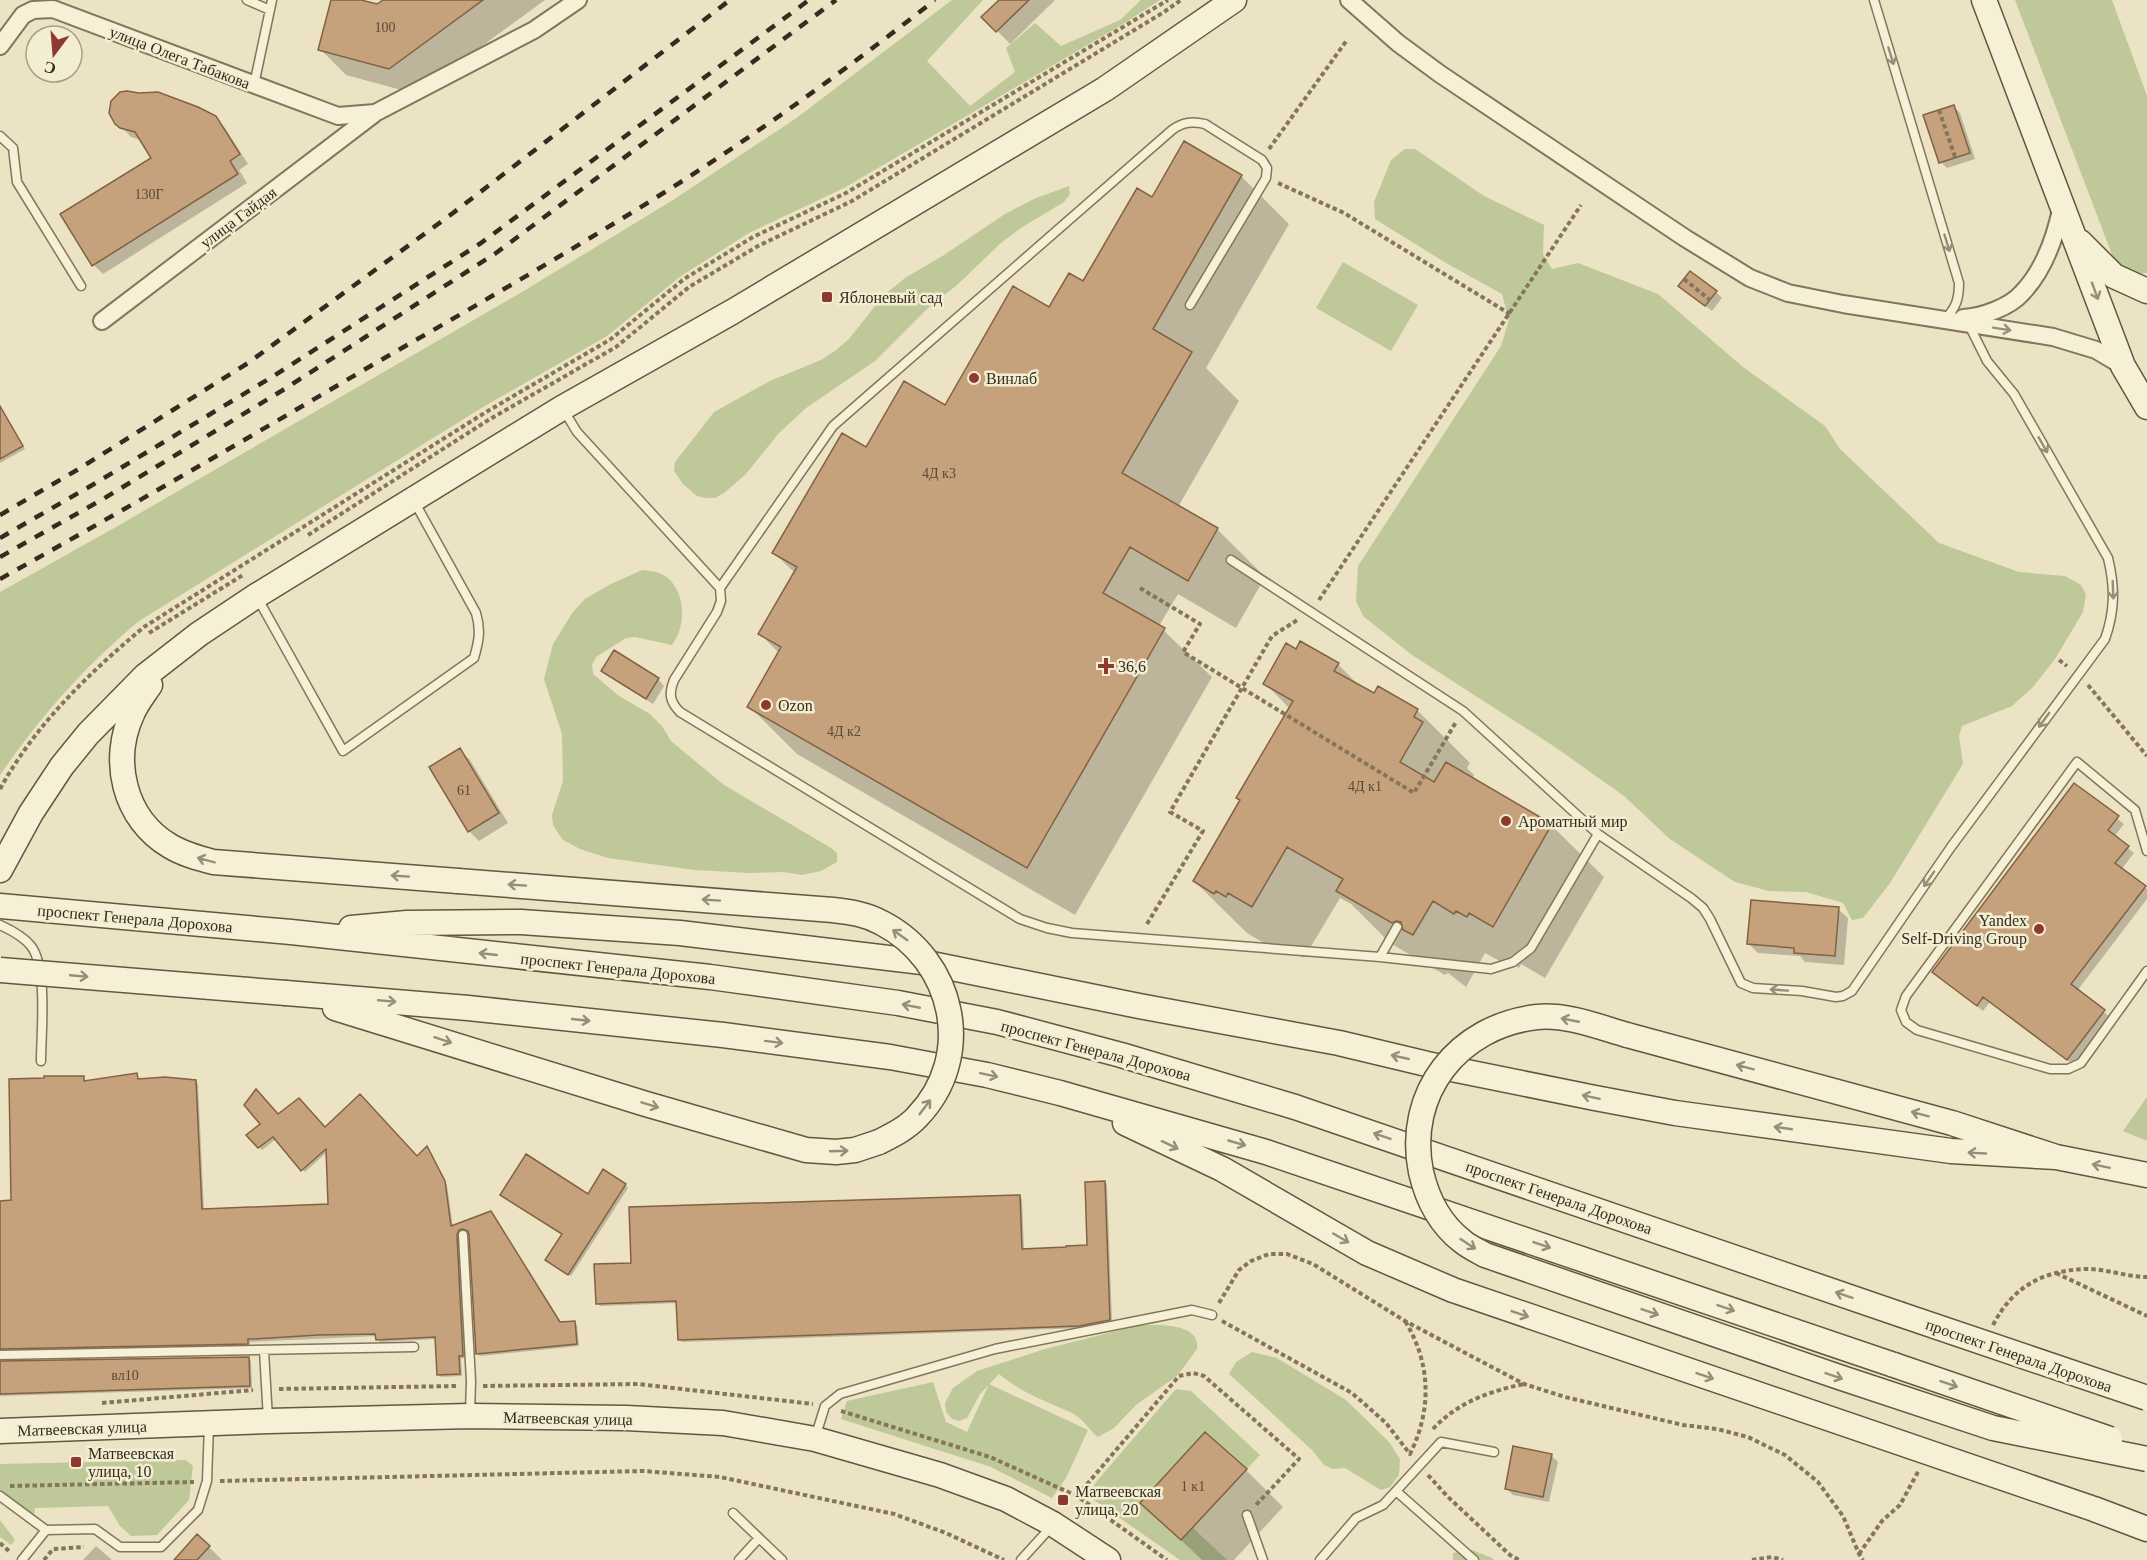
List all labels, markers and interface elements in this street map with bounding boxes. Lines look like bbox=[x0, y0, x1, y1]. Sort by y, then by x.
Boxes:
house number: 100 bbox=[375, 20, 396, 35]
street label: улица Олега Табакова bbox=[107, 23, 252, 93]
north arrow bbox=[24, 24, 84, 84]
one-way arrow bbox=[1886, 46, 1897, 65]
text: С bbox=[42, 58, 58, 78]
street label: улица Гайдая bbox=[197, 183, 281, 252]
house number: 130Г bbox=[134, 187, 164, 202]
one-way arrow bbox=[1942, 233, 1953, 252]
one-way arrow bbox=[2091, 281, 2102, 300]
place label: Яблоневый сад bbox=[839, 289, 942, 307]
marker: Яблоневый сад bbox=[820, 290, 834, 304]
one-way arrow bbox=[1992, 324, 2012, 335]
place label: Винлаб bbox=[986, 370, 1037, 387]
marker: Винлаб bbox=[967, 371, 981, 385]
one-way arrow bbox=[2037, 436, 2049, 453]
house number: 4Д к3 bbox=[922, 466, 956, 481]
one-way arrow bbox=[2108, 579, 2119, 599]
place label: 36,6 bbox=[1118, 658, 1146, 675]
marker: 36,6 bbox=[1099, 659, 1113, 673]
place label: Ozon bbox=[778, 697, 813, 714]
marker: Ozon bbox=[759, 698, 773, 712]
one-way arrow bbox=[2037, 712, 2050, 728]
house number: 4Д к2 bbox=[827, 724, 861, 739]
house number: 4Д к1 bbox=[1348, 779, 1382, 794]
house number: 61 bbox=[457, 783, 471, 798]
place label: Ароматный мир bbox=[1518, 813, 1628, 831]
marker: Ароматный мир bbox=[1499, 814, 1513, 828]
one-way arrow bbox=[197, 854, 216, 865]
one-way arrow bbox=[390, 870, 410, 881]
one-way arrow bbox=[1923, 870, 1935, 886]
one-way arrow bbox=[508, 879, 528, 890]
one-way arrow bbox=[702, 894, 722, 905]
street label: проспект Генерала Дорохова bbox=[37, 901, 233, 936]
place label: Yandex Self-Driving Group bbox=[1901, 912, 2027, 948]
marker: Yandex Self-Driving Group bbox=[2032, 922, 2046, 936]
one-way arrow bbox=[893, 929, 909, 941]
one-way arrow bbox=[479, 948, 499, 959]
street label: проспект Генерала Дорохова bbox=[520, 950, 716, 988]
one-way arrow bbox=[69, 971, 89, 982]
one-way arrow bbox=[1770, 984, 1790, 995]
one-way arrow bbox=[376, 996, 396, 1007]
one-way arrow bbox=[902, 1000, 921, 1011]
one-way arrow bbox=[1561, 1014, 1580, 1025]
one-way arrow bbox=[570, 1015, 590, 1026]
street label: проспект Генерала Дорохова bbox=[999, 1017, 1193, 1085]
one-way arrow bbox=[433, 1035, 452, 1046]
one-way arrow bbox=[764, 1037, 784, 1048]
one-way arrow bbox=[1391, 1051, 1410, 1063]
one-way arrow bbox=[1736, 1061, 1755, 1072]
one-way arrow bbox=[979, 1070, 998, 1081]
one-way arrow bbox=[1581, 1091, 1601, 1102]
one-way arrow bbox=[918, 1099, 931, 1115]
one-way arrow bbox=[640, 1100, 659, 1111]
one-way arrow bbox=[1911, 1108, 1930, 1119]
one-way arrow bbox=[1774, 1122, 1794, 1133]
one-way arrow bbox=[1373, 1130, 1392, 1141]
one-way arrow bbox=[1228, 1138, 1247, 1150]
one-way arrow bbox=[1161, 1139, 1179, 1151]
one-way arrow bbox=[828, 1146, 848, 1157]
one-way arrow bbox=[1967, 1147, 1987, 1158]
street label: проспект Генерала Дорохова bbox=[1463, 1158, 1654, 1238]
one-way arrow bbox=[2092, 1160, 2112, 1171]
one-way arrow bbox=[1332, 1232, 1349, 1244]
one-way arrow bbox=[1459, 1239, 1476, 1251]
one-way arrow bbox=[1532, 1241, 1551, 1252]
one-way arrow bbox=[1835, 1289, 1854, 1300]
one-way arrow bbox=[1717, 1303, 1736, 1314]
one-way arrow bbox=[1640, 1308, 1659, 1319]
one-way arrow bbox=[1510, 1309, 1529, 1320]
street label: проспект Генерала Дорохова bbox=[1923, 1316, 2114, 1396]
house number: вл10 bbox=[111, 1368, 139, 1383]
one-way arrow bbox=[1824, 1371, 1843, 1382]
one-way arrow bbox=[1695, 1372, 1714, 1383]
one-way arrow bbox=[1939, 1379, 1958, 1390]
street label: Матвеевская улица bbox=[503, 1409, 633, 1429]
street label: Матвеевская улица bbox=[17, 1418, 147, 1440]
place label: Матвеевская улица, 10 bbox=[88, 1445, 175, 1481]
marker: Матвеевская улица, 10 bbox=[69, 1455, 83, 1469]
house number: 1 к1 bbox=[1181, 1479, 1205, 1494]
place label: Матвеевская улица, 20 bbox=[1075, 1483, 1162, 1519]
marker: Матвеевская улица, 20 bbox=[1056, 1493, 1070, 1507]

